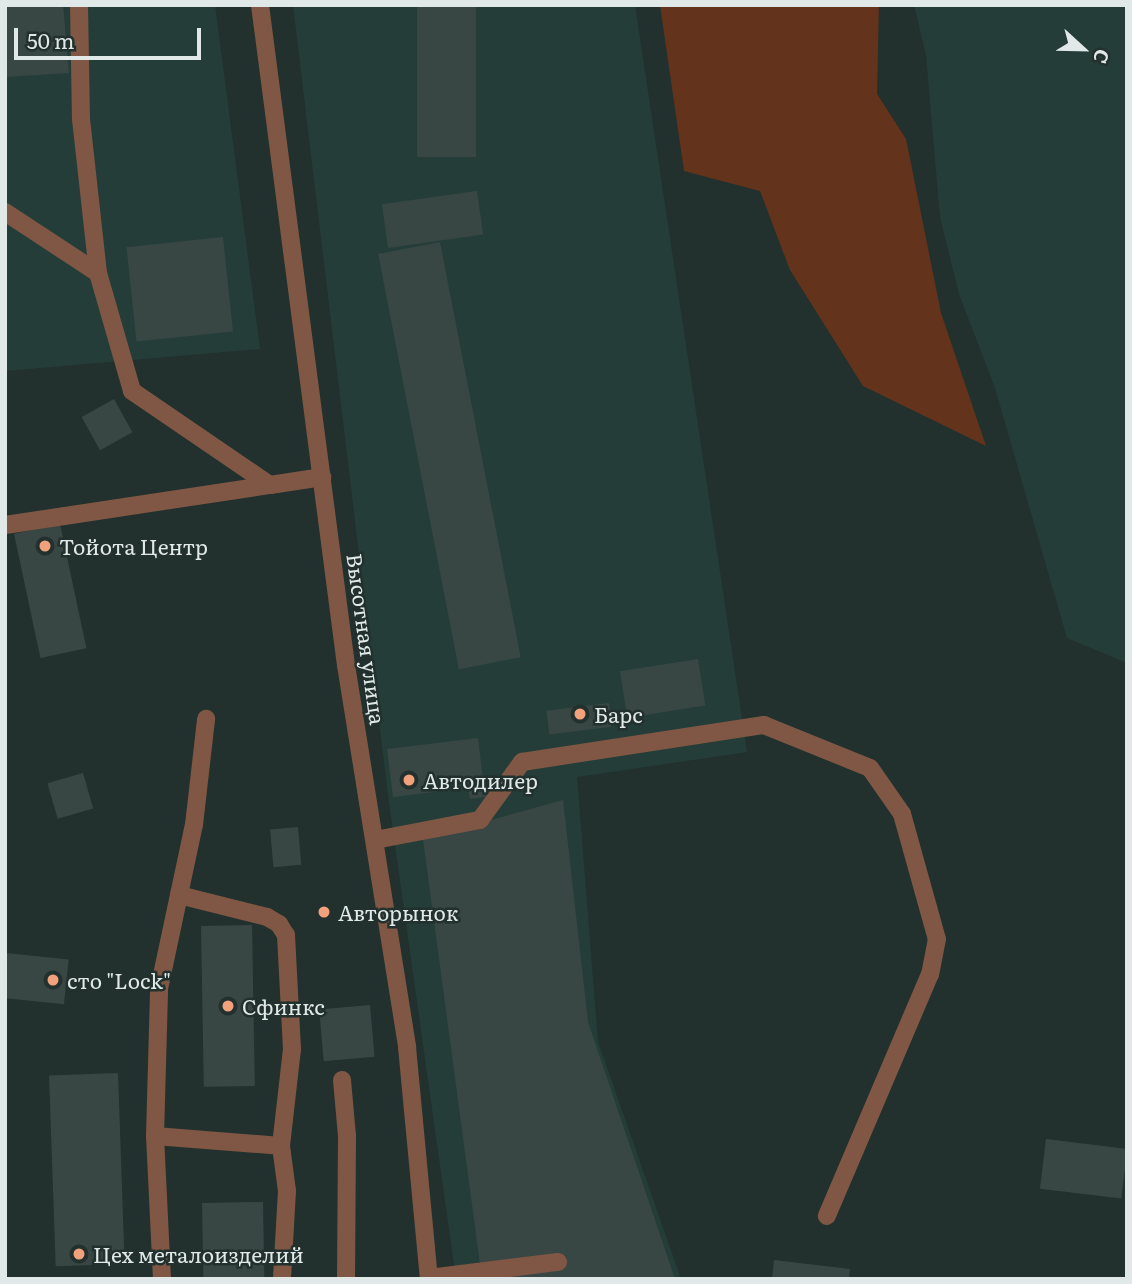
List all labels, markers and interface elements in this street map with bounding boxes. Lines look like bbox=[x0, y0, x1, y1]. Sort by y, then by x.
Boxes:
scale bar bbox=[18, 14, 205, 58]
north arrow bbox=[1048, 14, 1118, 84]
text: 50 m bbox=[27, 24, 74, 55]
text: С bbox=[1087, 45, 1118, 68]
place label: Тойота Центр bbox=[59, 533, 208, 559]
marker: Тойота Центр bbox=[37, 538, 53, 554]
street label: Высотная улица bbox=[343, 552, 391, 726]
place label: Барс bbox=[594, 701, 643, 727]
marker: Барс bbox=[572, 706, 588, 722]
place label: Автодилер bbox=[423, 767, 538, 793]
marker: Автодилер bbox=[401, 772, 417, 788]
place label: Авторынок bbox=[338, 899, 458, 925]
marker: Авторынок bbox=[316, 904, 332, 920]
place label: сто "Lock" bbox=[67, 967, 171, 993]
marker: сто "Lock" bbox=[45, 972, 61, 988]
place label: Сфинкс bbox=[242, 993, 325, 1019]
marker: Сфинкс bbox=[220, 998, 236, 1014]
place label: Цех металоизделий bbox=[93, 1241, 304, 1267]
marker: Цех металоизделий bbox=[71, 1246, 87, 1262]

